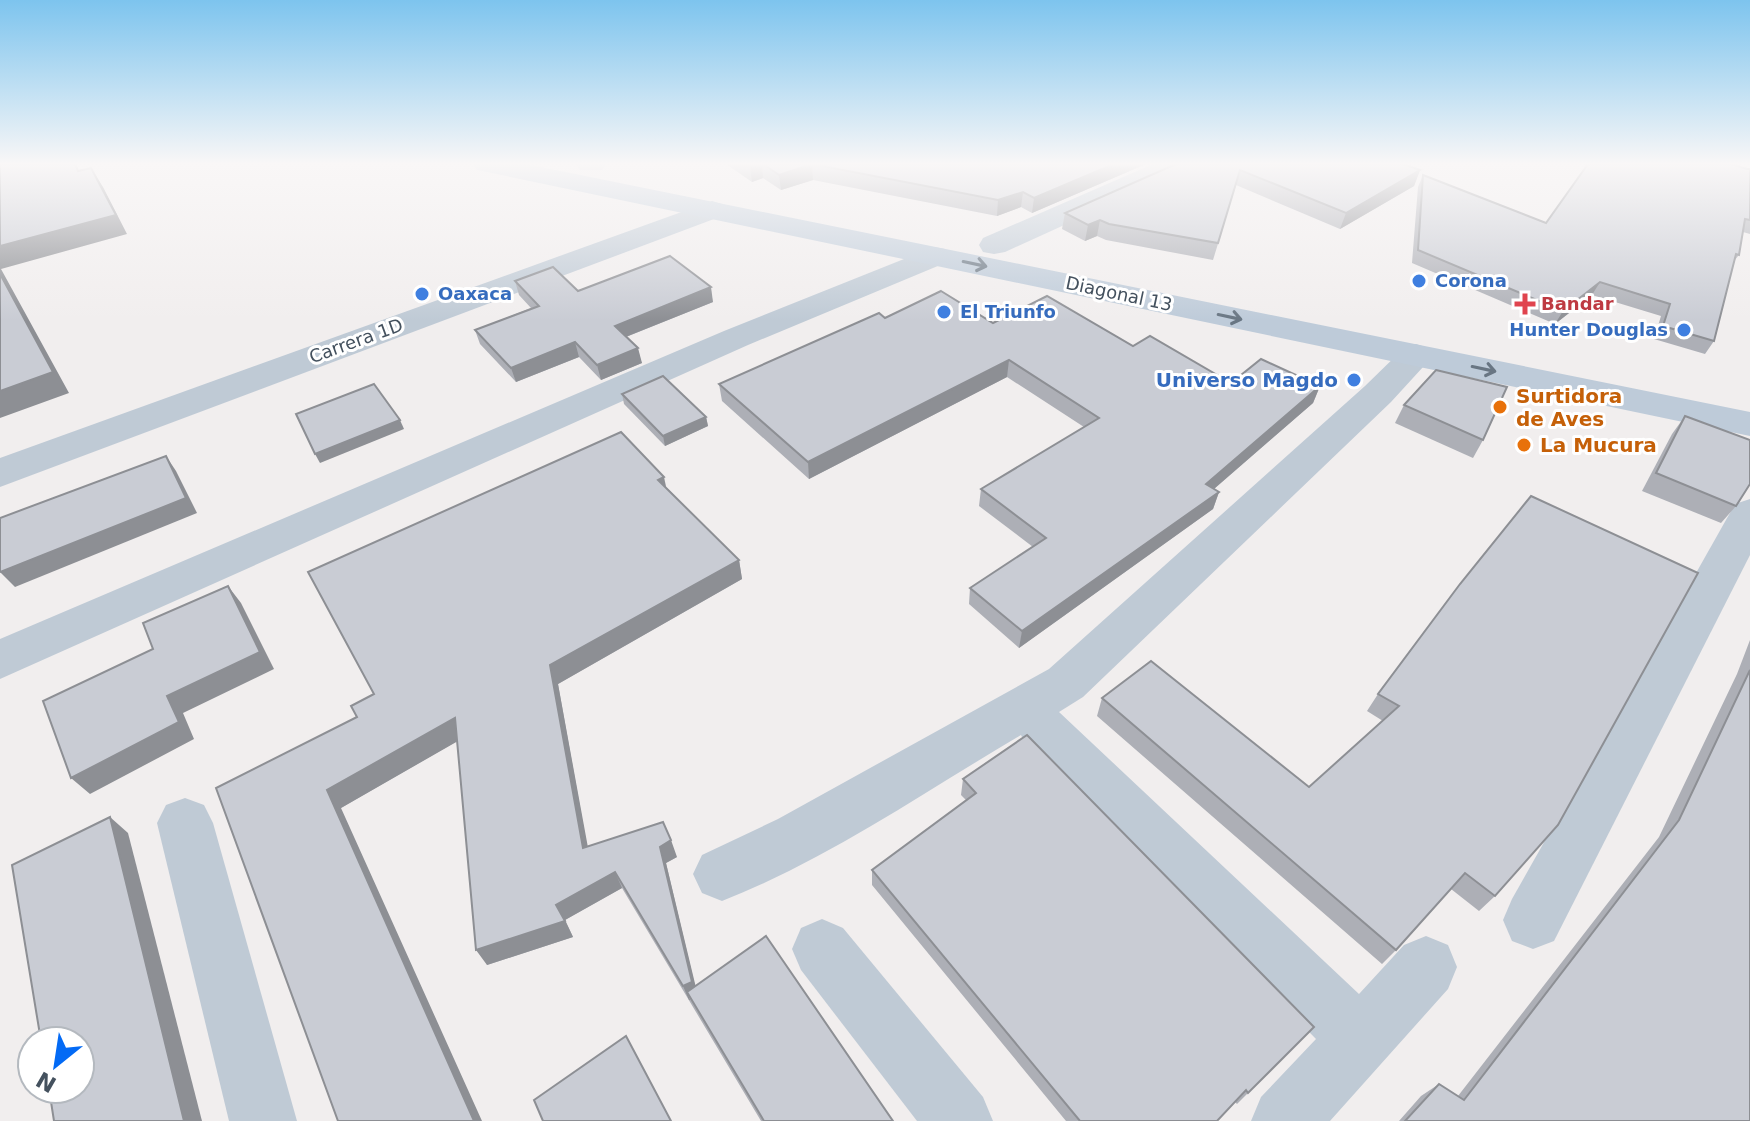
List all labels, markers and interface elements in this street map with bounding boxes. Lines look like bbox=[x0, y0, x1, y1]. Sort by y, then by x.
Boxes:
one-way arrow bbox=[962, 257, 987, 272]
place label: Corona bbox=[1435, 270, 1507, 291]
street label: Diagonal 13 bbox=[1064, 272, 1174, 315]
marker: Corona bbox=[1410, 272, 1428, 290]
place label: Oaxaca bbox=[438, 283, 512, 304]
marker: Oaxaca bbox=[413, 285, 431, 303]
place label: Bandar bbox=[1541, 293, 1614, 314]
marker: Bandar bbox=[1516, 295, 1534, 313]
place label: El Triunfo bbox=[960, 301, 1056, 322]
marker: El Triunfo bbox=[935, 303, 953, 321]
one-way arrow bbox=[1216, 310, 1242, 325]
street label: Carrera 1D bbox=[306, 314, 406, 367]
place label: Hunter Douglas bbox=[1509, 319, 1668, 340]
marker: Hunter Douglas bbox=[1675, 321, 1693, 339]
one-way arrow bbox=[1471, 362, 1496, 377]
place label: Universo Magdo bbox=[1156, 368, 1338, 392]
marker: Universo Magdo bbox=[1345, 371, 1363, 389]
place label: Surtidora de Aves bbox=[1516, 384, 1622, 431]
marker: Surtidora de Aves bbox=[1491, 398, 1509, 416]
place label: La Mucura bbox=[1540, 433, 1657, 457]
marker: La Mucura bbox=[1515, 436, 1533, 454]
north arrow bbox=[16, 1025, 96, 1105]
text: N bbox=[32, 1066, 60, 1097]

